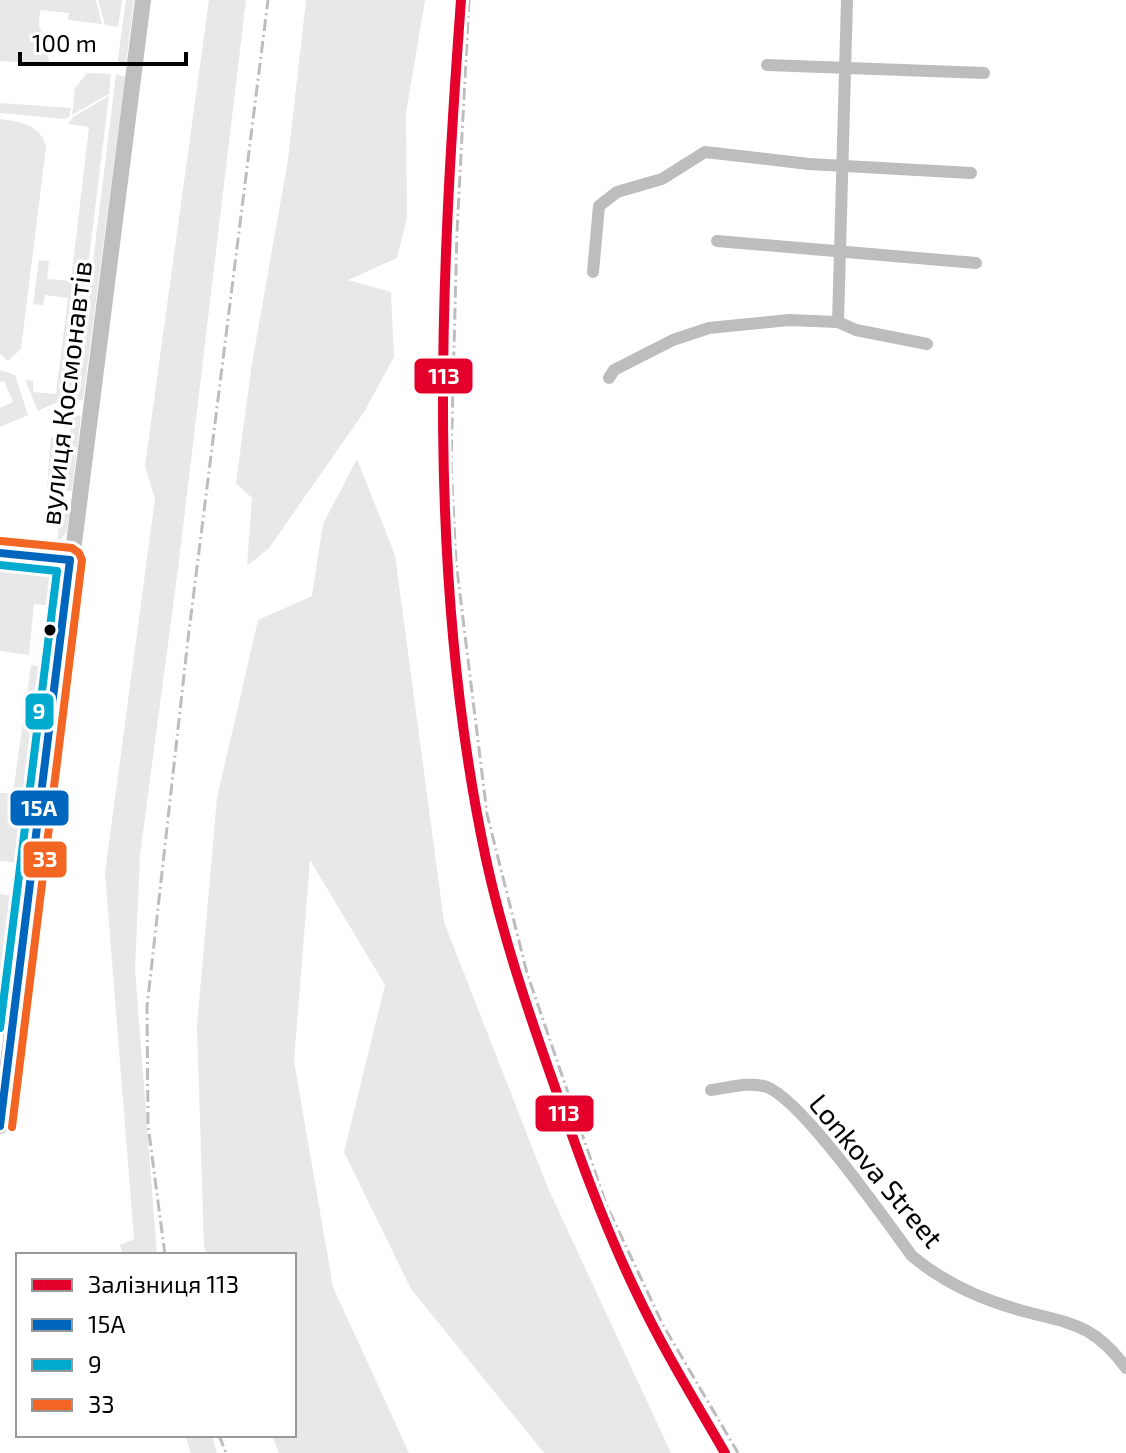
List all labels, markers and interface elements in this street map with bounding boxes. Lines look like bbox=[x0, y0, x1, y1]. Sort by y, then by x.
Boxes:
scale bar bbox=[20, 16, 186, 66]
text: 100 m bbox=[32, 28, 97, 57]
street label: вулиця Космонавтів bbox=[32, 259, 98, 527]
line badge: 113 bbox=[413, 357, 474, 395]
text: 113 bbox=[428, 362, 460, 388]
unlabelled marker bbox=[42, 622, 58, 638]
line badge: 9 bbox=[24, 692, 55, 731]
text: 9 bbox=[33, 697, 45, 723]
line badge: 15A bbox=[9, 789, 70, 827]
text: 15A bbox=[21, 794, 58, 820]
line badge: 33 bbox=[22, 840, 68, 879]
text: 33 bbox=[33, 845, 57, 871]
street label: Lonkova Street bbox=[803, 1087, 951, 1254]
line badge: 113 bbox=[534, 1094, 595, 1133]
text: 113 bbox=[548, 1099, 580, 1125]
legend bbox=[16, 1253, 296, 1437]
text: Залізниця 113 bbox=[88, 1269, 239, 1298]
text: 15A bbox=[88, 1309, 125, 1338]
text: 9 bbox=[88, 1349, 102, 1378]
text: 33 bbox=[88, 1389, 115, 1418]

